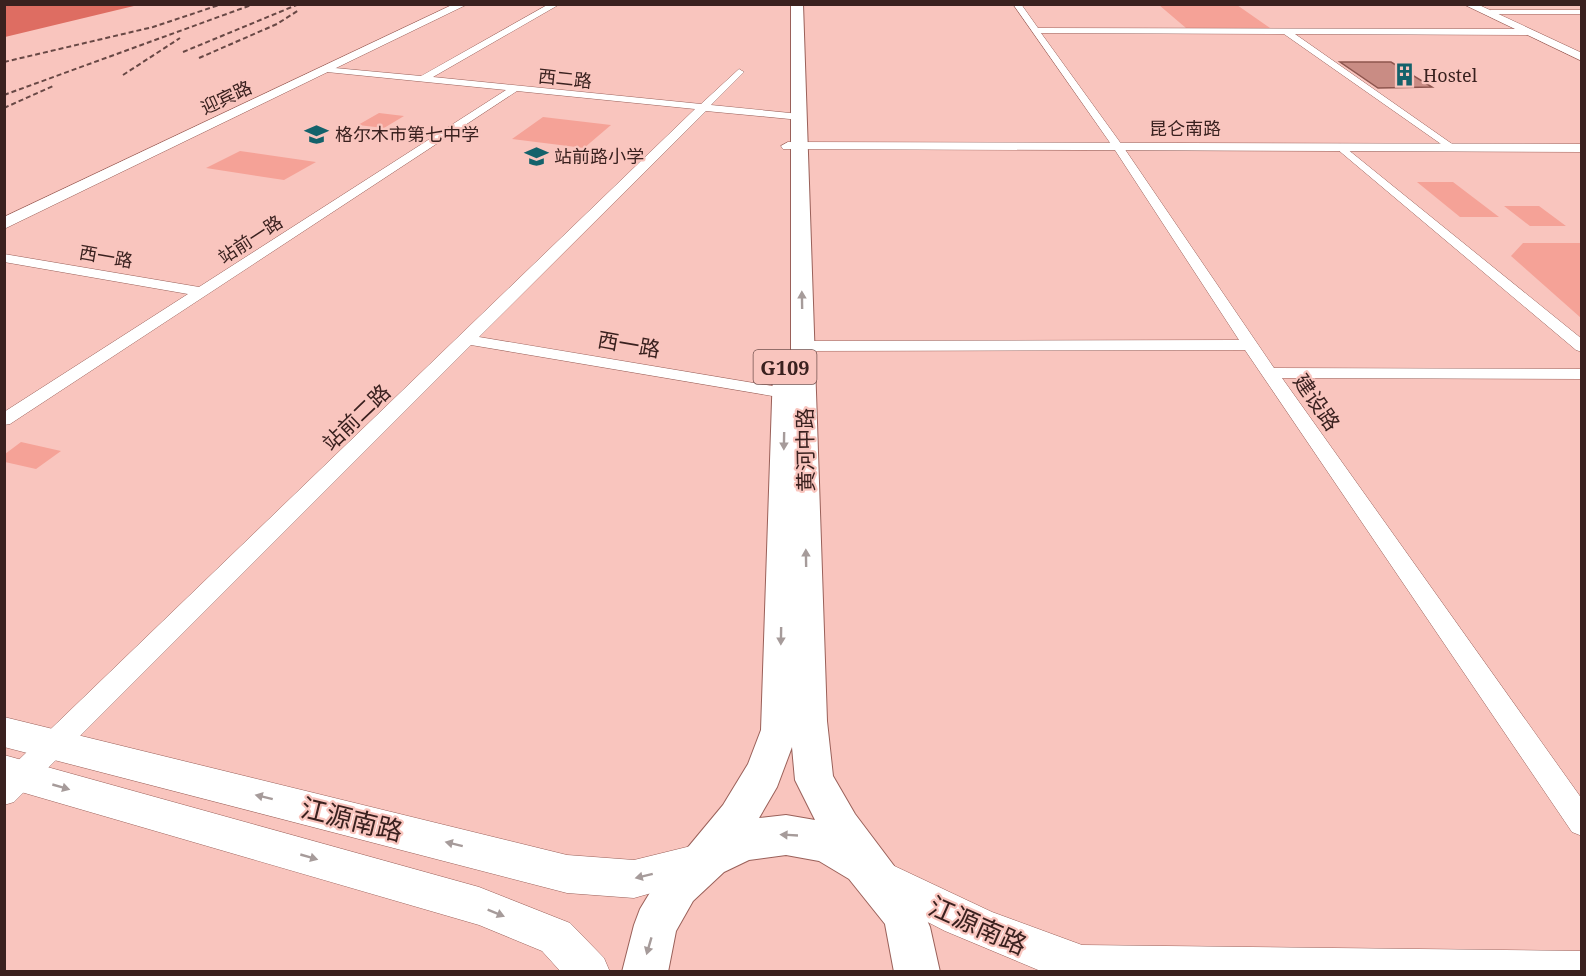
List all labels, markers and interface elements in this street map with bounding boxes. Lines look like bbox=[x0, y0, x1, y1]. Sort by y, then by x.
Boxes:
building icon: Hostel bbox=[1392, 62, 1418, 88]
street label: 西二路 bbox=[537, 63, 593, 93]
place label: Hostel bbox=[1423, 63, 1478, 87]
street label: 迎宾路 bbox=[196, 75, 256, 119]
street label: 昆仑南路 bbox=[1149, 116, 1221, 140]
school or university icon: 格尔木市第七中学 bbox=[304, 121, 330, 147]
place label: 格尔木市第七中学 bbox=[335, 122, 479, 146]
school or university icon: 站前路小学 bbox=[523, 143, 549, 169]
place label: 站前路小学 bbox=[554, 144, 644, 168]
street label: 站前一路 bbox=[213, 209, 287, 269]
street label: 西一路 bbox=[77, 239, 135, 273]
one-way arrow bbox=[798, 290, 807, 309]
street label: 西一路 bbox=[596, 325, 662, 363]
road number: G109 bbox=[754, 350, 816, 384]
street label: 建设路 bbox=[1287, 368, 1347, 436]
street label: 站前二路 bbox=[316, 378, 396, 456]
street label: 黄河中路 bbox=[790, 408, 820, 492]
one-way arrow bbox=[779, 431, 789, 450]
one-way arrow bbox=[802, 548, 811, 567]
one-way arrow bbox=[776, 626, 786, 645]
one-way arrow bbox=[52, 783, 70, 792]
street label: 江源南路 bbox=[297, 789, 407, 849]
one-way arrow bbox=[255, 792, 273, 802]
one-way arrow bbox=[780, 830, 799, 839]
one-way arrow bbox=[444, 839, 463, 849]
one-way arrow bbox=[300, 853, 318, 863]
one-way arrow bbox=[635, 872, 653, 882]
street label: 江源南路 bbox=[923, 887, 1033, 963]
one-way arrow bbox=[487, 908, 505, 918]
one-way arrow bbox=[644, 937, 653, 955]

